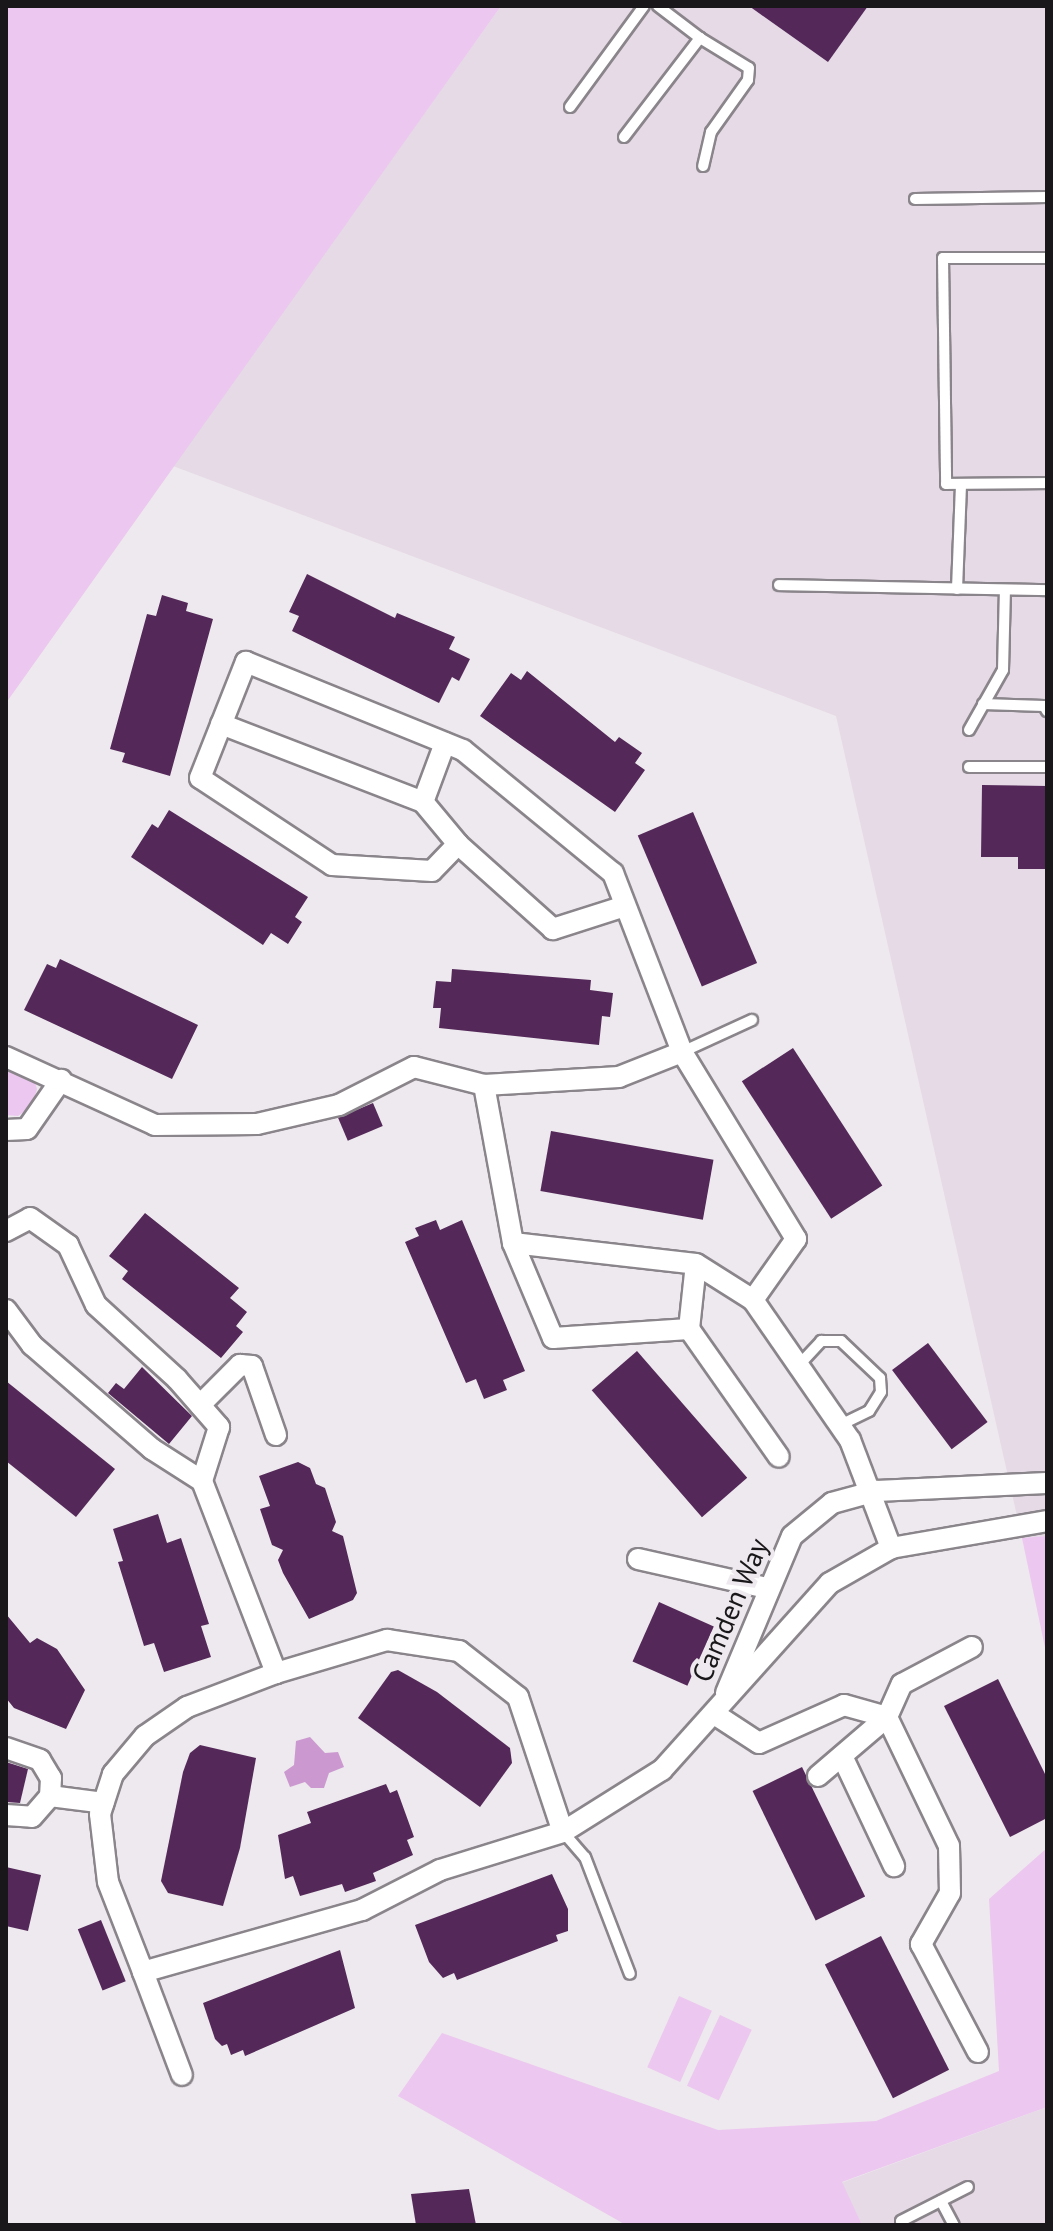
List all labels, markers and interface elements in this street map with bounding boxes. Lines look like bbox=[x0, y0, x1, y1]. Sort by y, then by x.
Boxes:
street label: Camden Way bbox=[685, 1533, 775, 1687]

